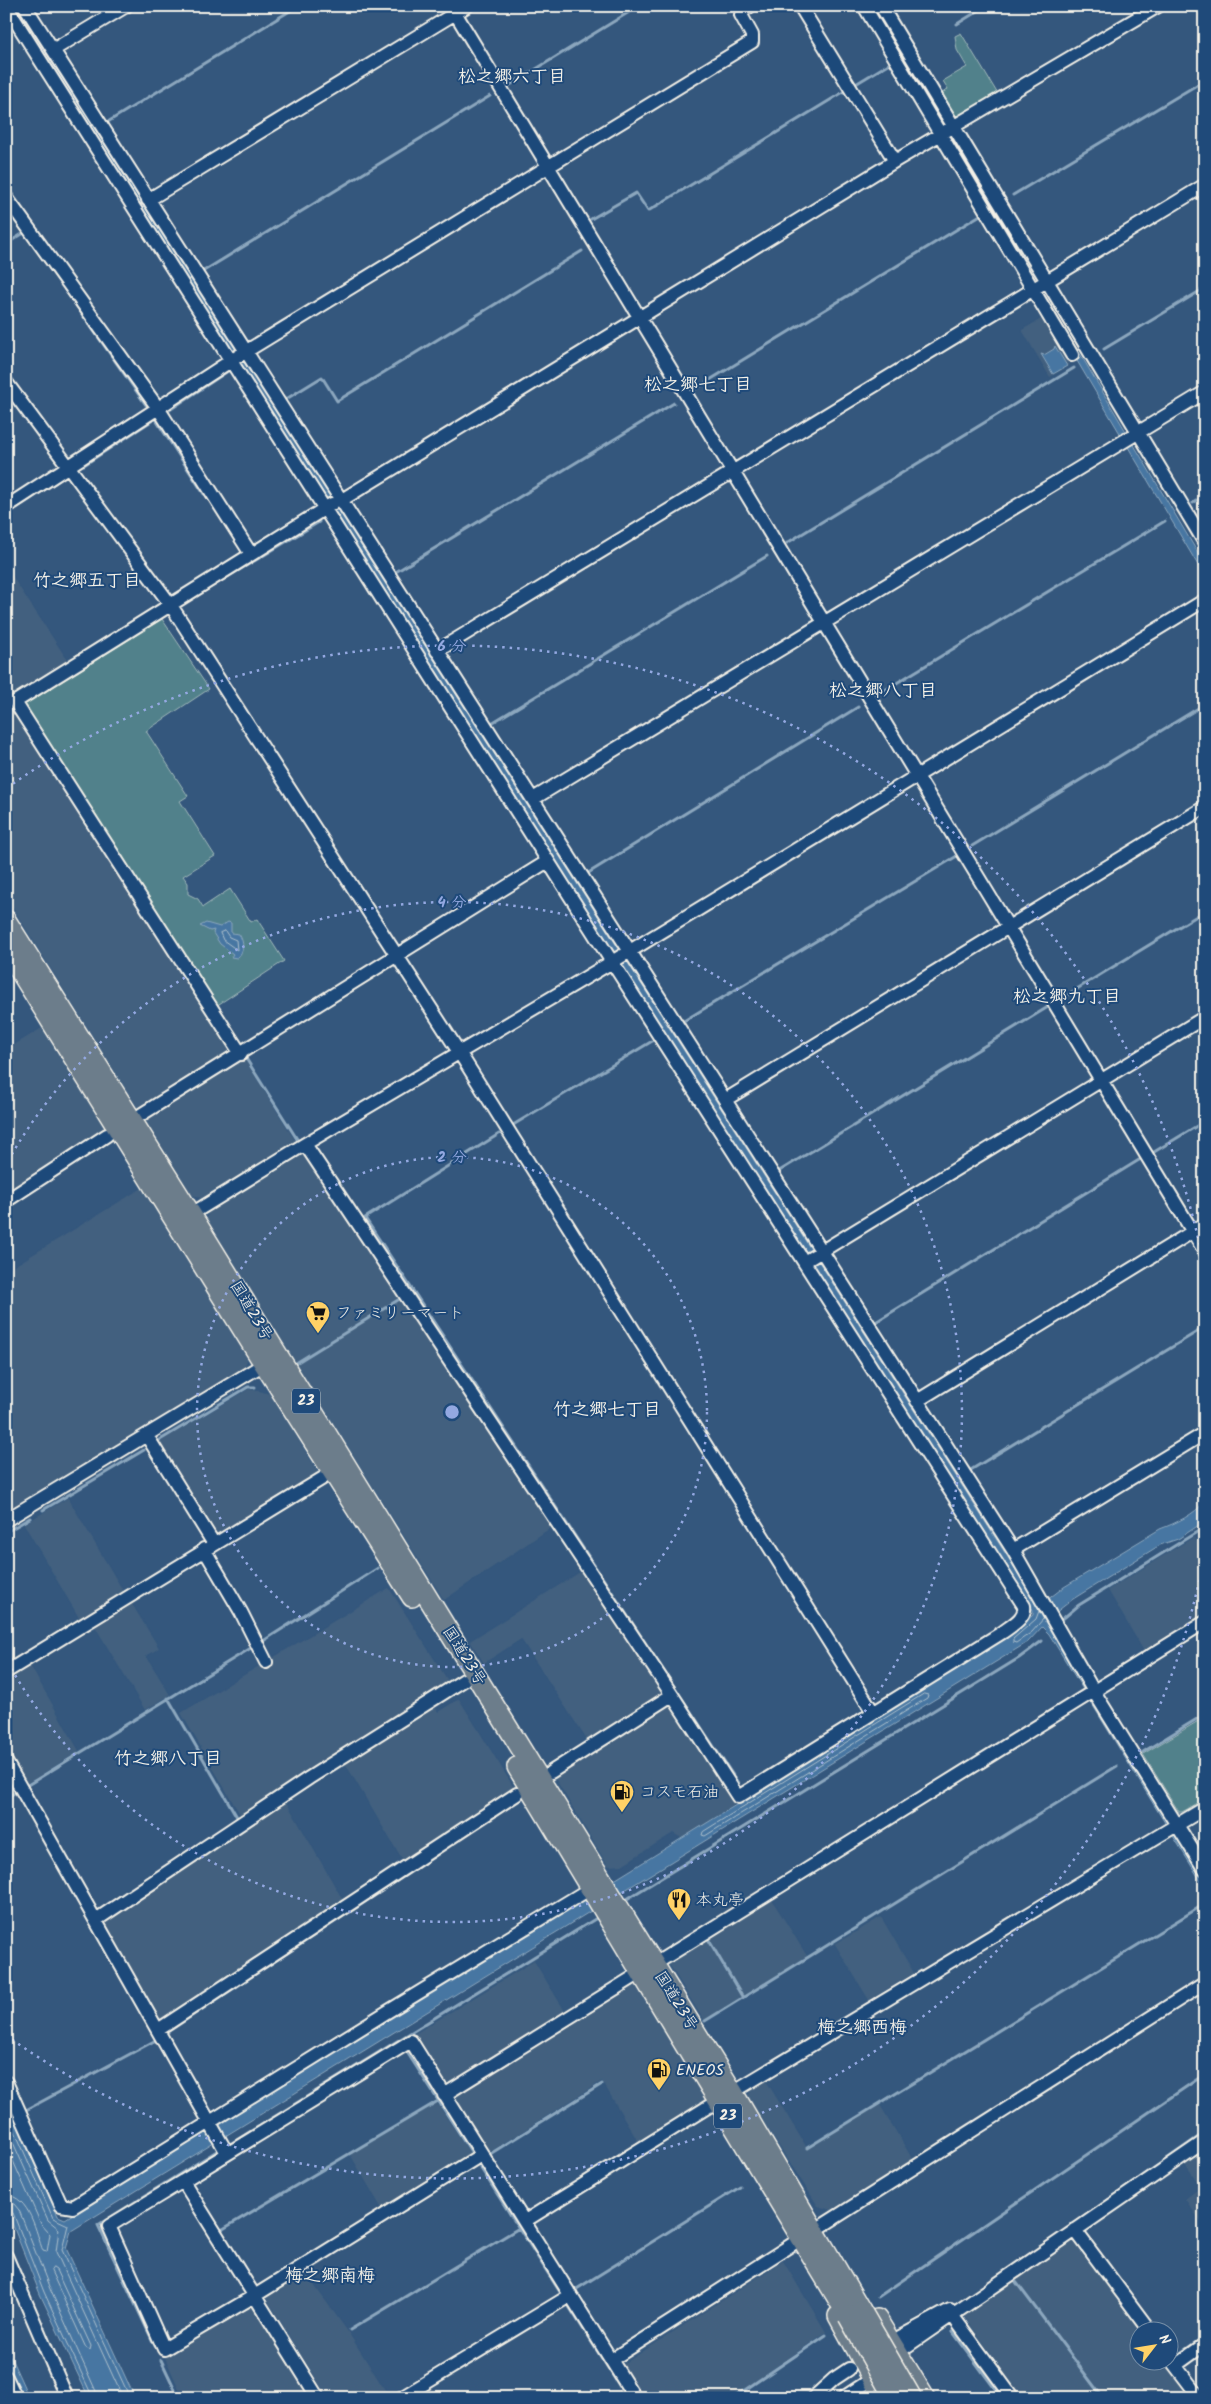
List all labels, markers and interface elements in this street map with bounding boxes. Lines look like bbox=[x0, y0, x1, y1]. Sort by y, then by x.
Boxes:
district label: 松之郷六丁目 bbox=[458, 63, 566, 92]
district label: 松之郷七丁目 bbox=[644, 371, 752, 400]
district label: 竹之郷五丁目 bbox=[33, 567, 141, 596]
text: 6 分 bbox=[438, 635, 466, 659]
district label: 松之郷八丁目 bbox=[829, 677, 937, 706]
text: 4 分 bbox=[438, 891, 466, 915]
district label: 松之郷九丁目 bbox=[1013, 983, 1121, 1012]
text: 2 分 bbox=[437, 1146, 467, 1170]
street label: 国道23号 bbox=[223, 1276, 279, 1346]
supermarket icon: ファミリーマート bbox=[305, 1300, 331, 1334]
place label: ファミリーマート bbox=[336, 1301, 464, 1326]
road number: 23 bbox=[292, 1388, 320, 1414]
district label: 竹之郷七丁目 bbox=[553, 1396, 661, 1425]
centre of rings bbox=[443, 1403, 461, 1421]
street label: 国道23号 bbox=[436, 1621, 492, 1691]
district label: 竹之郷八丁目 bbox=[114, 1745, 222, 1774]
fuel station icon: コスモ石油 bbox=[609, 1779, 635, 1813]
place label: コスモ石油 bbox=[640, 1780, 719, 1805]
restaurant icon: 本丸亭 bbox=[666, 1887, 692, 1921]
place label: 本丸亭 bbox=[696, 1888, 744, 1913]
street label: 国道23号 bbox=[648, 1966, 704, 2036]
district label: 梅之郷西梅 bbox=[817, 2014, 907, 2043]
fuel station icon: ENEOS bbox=[646, 2057, 672, 2091]
place label: ENEOS bbox=[676, 2058, 724, 2083]
road number: 23 bbox=[714, 2104, 742, 2128]
district label: 梅之郷南梅 bbox=[285, 2262, 375, 2291]
north arrow bbox=[1128, 2322, 1178, 2372]
text: N bbox=[1153, 2330, 1176, 2349]

